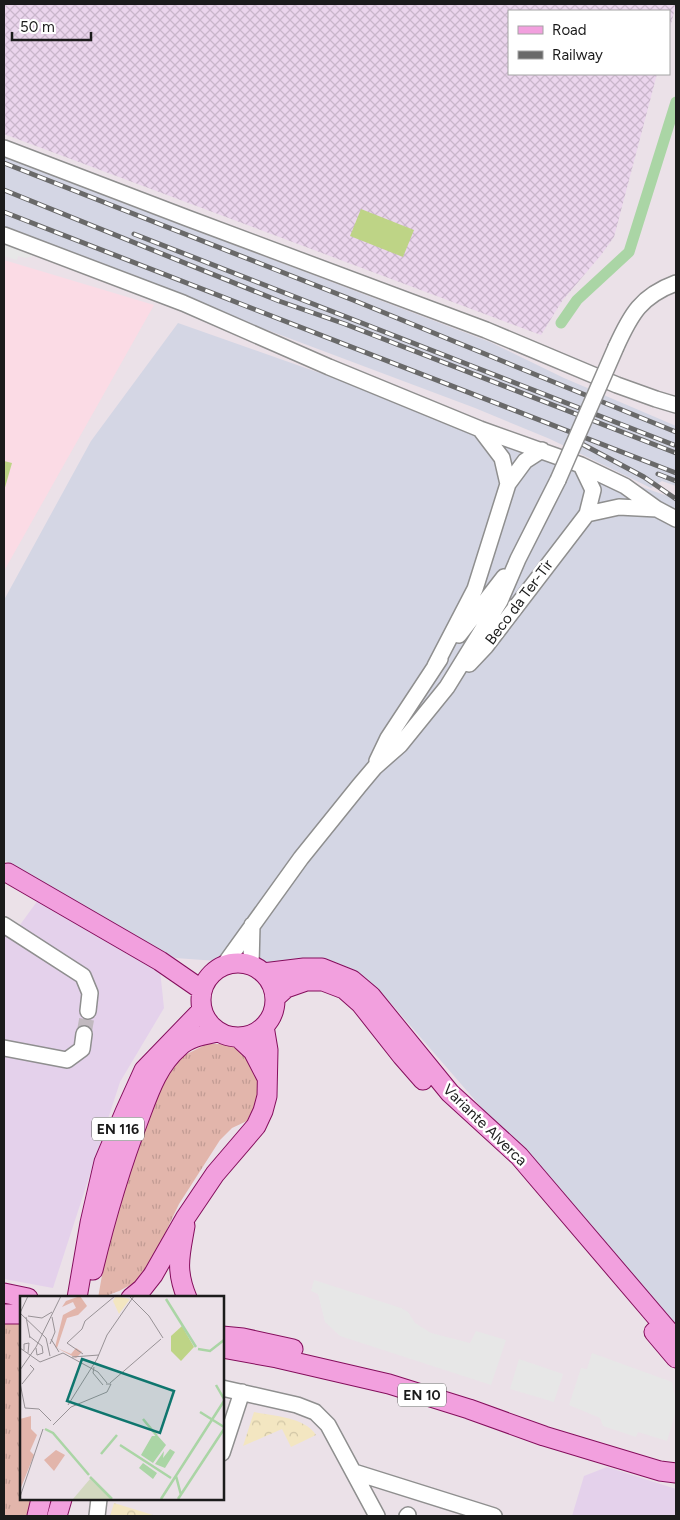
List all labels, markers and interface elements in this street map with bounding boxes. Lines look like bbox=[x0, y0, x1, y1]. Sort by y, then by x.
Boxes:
scale bar bbox=[12, 10, 91, 42]
legend bbox=[508, 10, 670, 75]
text: 50 m bbox=[20, 18, 55, 36]
text: Road bbox=[552, 21, 587, 39]
text: Railway bbox=[552, 46, 603, 64]
street label: Beco da Ter-Tir bbox=[481, 556, 557, 648]
street label: Variante Alverca bbox=[439, 1080, 531, 1170]
road number: EN 116 bbox=[92, 1118, 144, 1140]
inset map bbox=[20, 1296, 224, 1500]
road number: EN 10 bbox=[398, 1384, 446, 1406]

